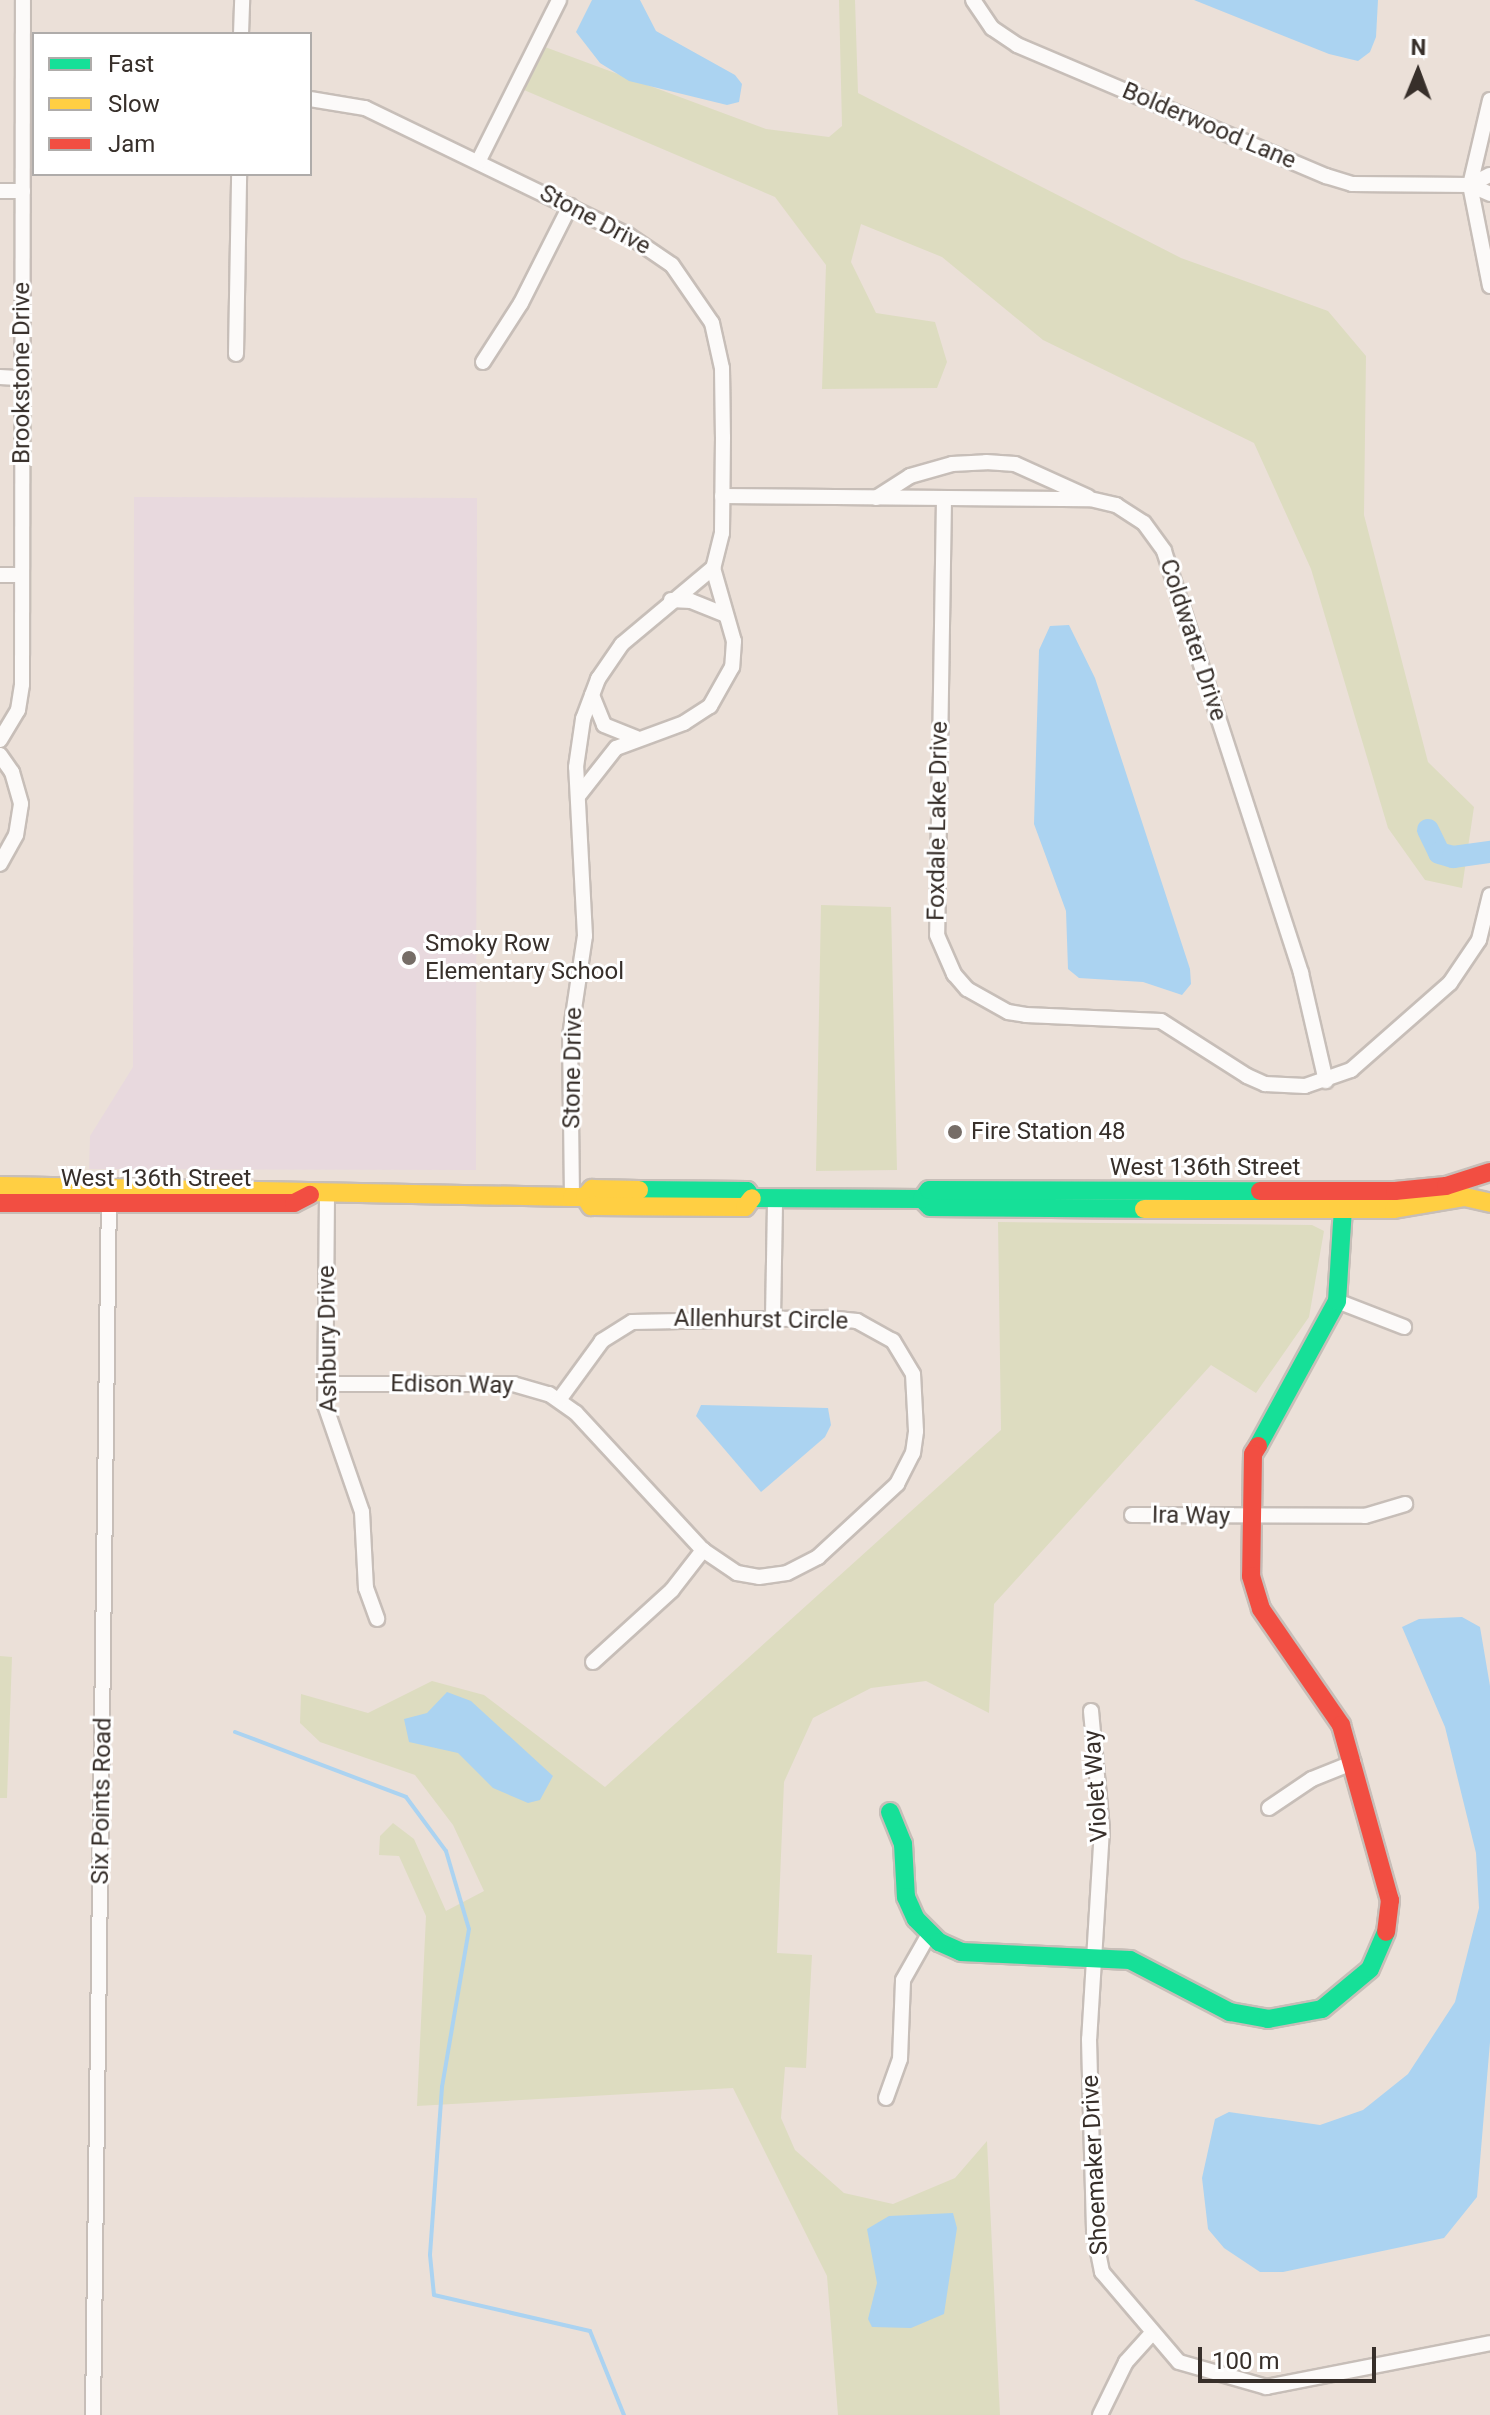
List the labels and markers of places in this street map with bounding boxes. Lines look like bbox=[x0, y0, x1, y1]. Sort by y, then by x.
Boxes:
place label: Smoky Row Elementary School bbox=[425, 930, 624, 986]
marker: Smoky Row Elementary School bbox=[400, 949, 418, 967]
place label: Fire Station 48 bbox=[971, 1118, 1125, 1146]
marker: Fire Station 48 bbox=[946, 1123, 964, 1141]

